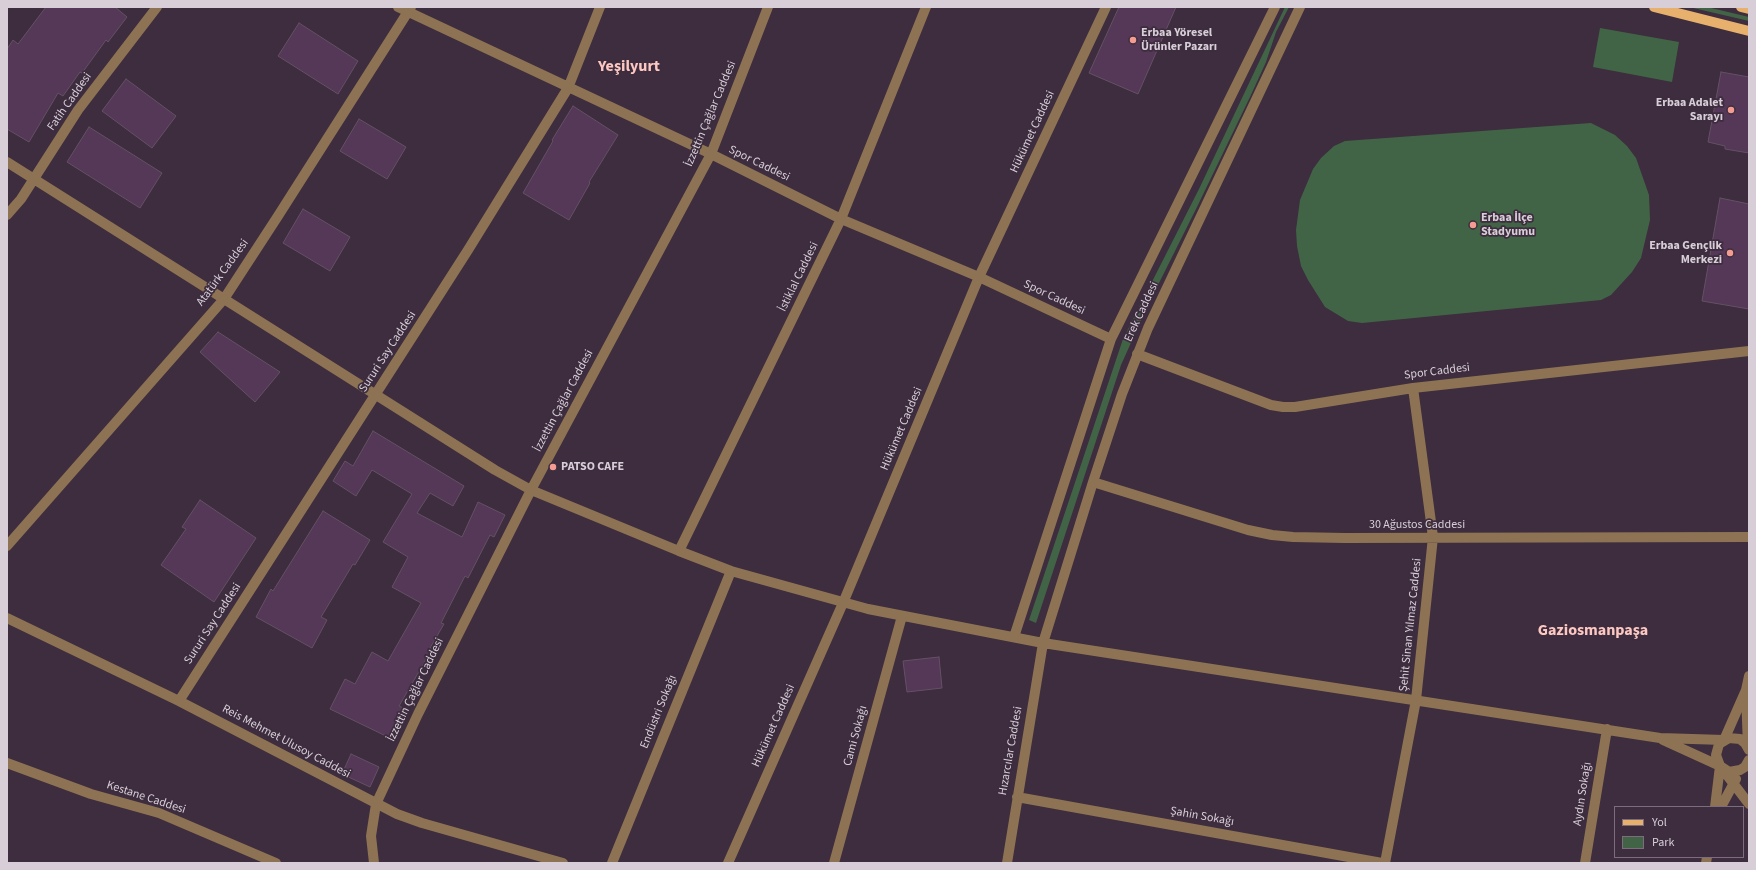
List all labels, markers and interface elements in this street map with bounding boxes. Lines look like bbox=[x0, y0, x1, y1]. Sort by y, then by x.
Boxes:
place label: Erbaa Yöresel Ürünler Pazarı bbox=[1141, 26, 1217, 54]
marker: Erbaa Yöresel Ürünler Pazarı bbox=[1128, 35, 1138, 45]
district label: Yeşilyurt bbox=[598, 57, 660, 77]
street label: İzzettin Çağlar Caddesi bbox=[682, 59, 740, 169]
street label: Fatih Caddesi bbox=[45, 70, 95, 134]
street label: Hükümet Caddesi bbox=[1008, 89, 1058, 175]
place label: Erbaa Adalet Sarayı bbox=[1656, 96, 1723, 124]
marker: Erbaa Adalet Sarayı bbox=[1726, 105, 1736, 115]
street label: Spor Caddesi bbox=[726, 143, 792, 185]
place label: Erbaa İlçe Stadyumu bbox=[1481, 211, 1535, 239]
marker: Erbaa İlçe Stadyumu bbox=[1468, 220, 1478, 230]
street label: Atatürk Caddesi bbox=[194, 237, 252, 309]
place label: Erbaa Gençlik Merkezi bbox=[1649, 239, 1722, 267]
street label: İstiklal Caddesi bbox=[776, 240, 822, 314]
marker: Erbaa Gençlik Merkezi bbox=[1725, 248, 1735, 258]
street label: Spor Caddesi bbox=[1021, 277, 1087, 319]
street label: Erek Caddesi bbox=[1122, 280, 1162, 344]
street label: Sururi Say Caddesi bbox=[356, 309, 420, 395]
street label: İzzettin Çağlar Caddesi bbox=[531, 347, 597, 455]
street label: Spor Caddesi bbox=[1403, 361, 1471, 383]
street label: Hükümet Caddesi bbox=[878, 385, 926, 473]
place label: PATSO CAFE bbox=[561, 460, 624, 474]
marker: PATSO CAFE bbox=[548, 462, 558, 472]
street label: 30 Ağustos Caddesi bbox=[1369, 518, 1465, 532]
street label: Şehit Sinan Yılmaz Caddesi bbox=[1397, 558, 1425, 692]
street label: Sururi Say Caddesi bbox=[181, 581, 245, 667]
district label: Gaziosmanpaşa bbox=[1538, 621, 1648, 641]
street label: İzzettin Çağlar Caddesi bbox=[385, 636, 447, 744]
street label: Endüstri Sokağı bbox=[638, 673, 680, 751]
street label: Hükümet Caddesi bbox=[749, 682, 799, 770]
street label: Reis Mehmet Ulusoy Caddesi bbox=[219, 702, 353, 782]
street label: Cami Sokağı bbox=[841, 704, 871, 768]
street label: Hızarcılar Caddesi bbox=[996, 705, 1026, 797]
street label: Aydın Sokağı bbox=[1571, 761, 1595, 827]
street label: Kestane Caddesi bbox=[105, 778, 187, 818]
street label: Şahin Sokağı bbox=[1169, 804, 1235, 830]
legend bbox=[1614, 806, 1744, 858]
text: Yol bbox=[1652, 814, 1667, 831]
text: Park bbox=[1652, 834, 1674, 851]

